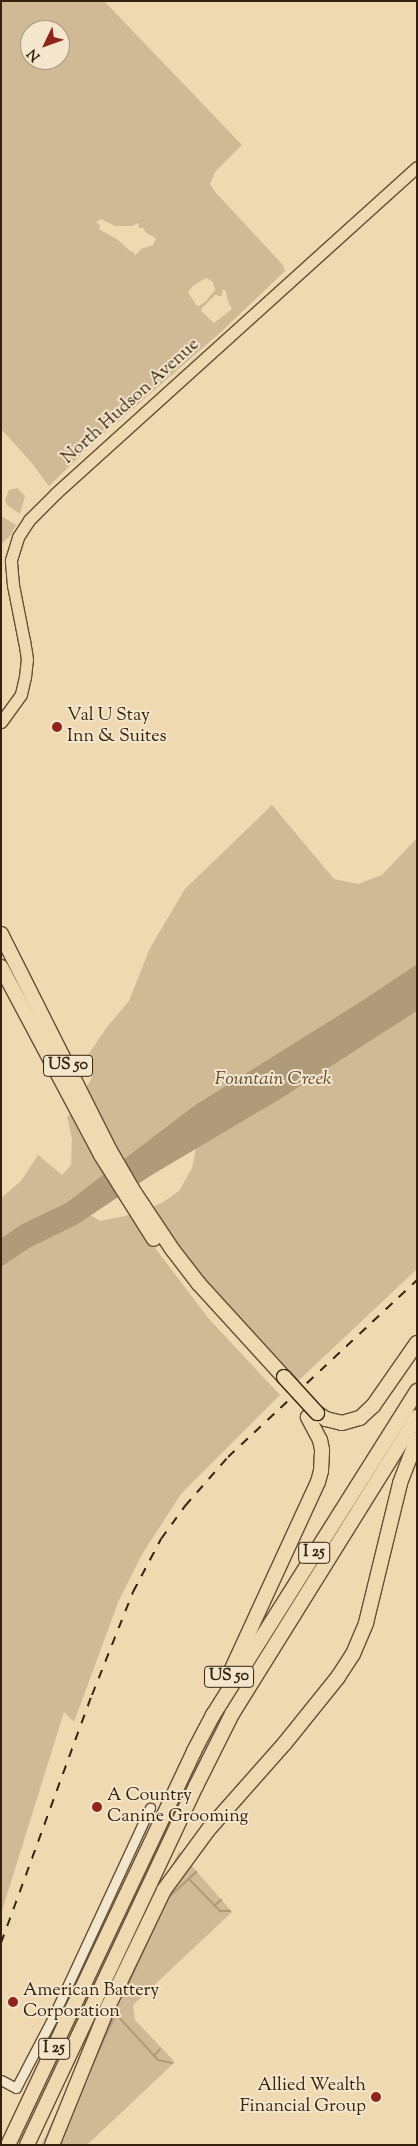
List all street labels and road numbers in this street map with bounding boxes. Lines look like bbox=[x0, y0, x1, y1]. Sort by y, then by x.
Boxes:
street label: North Hudson Avenue bbox=[58, 335, 204, 469]
road number: US 50 bbox=[43, 1052, 93, 1080]
road number: I 25 bbox=[298, 1540, 330, 1566]
road number: US 50 bbox=[204, 1664, 254, 1690]
road number: I 25 bbox=[38, 2036, 70, 2062]

